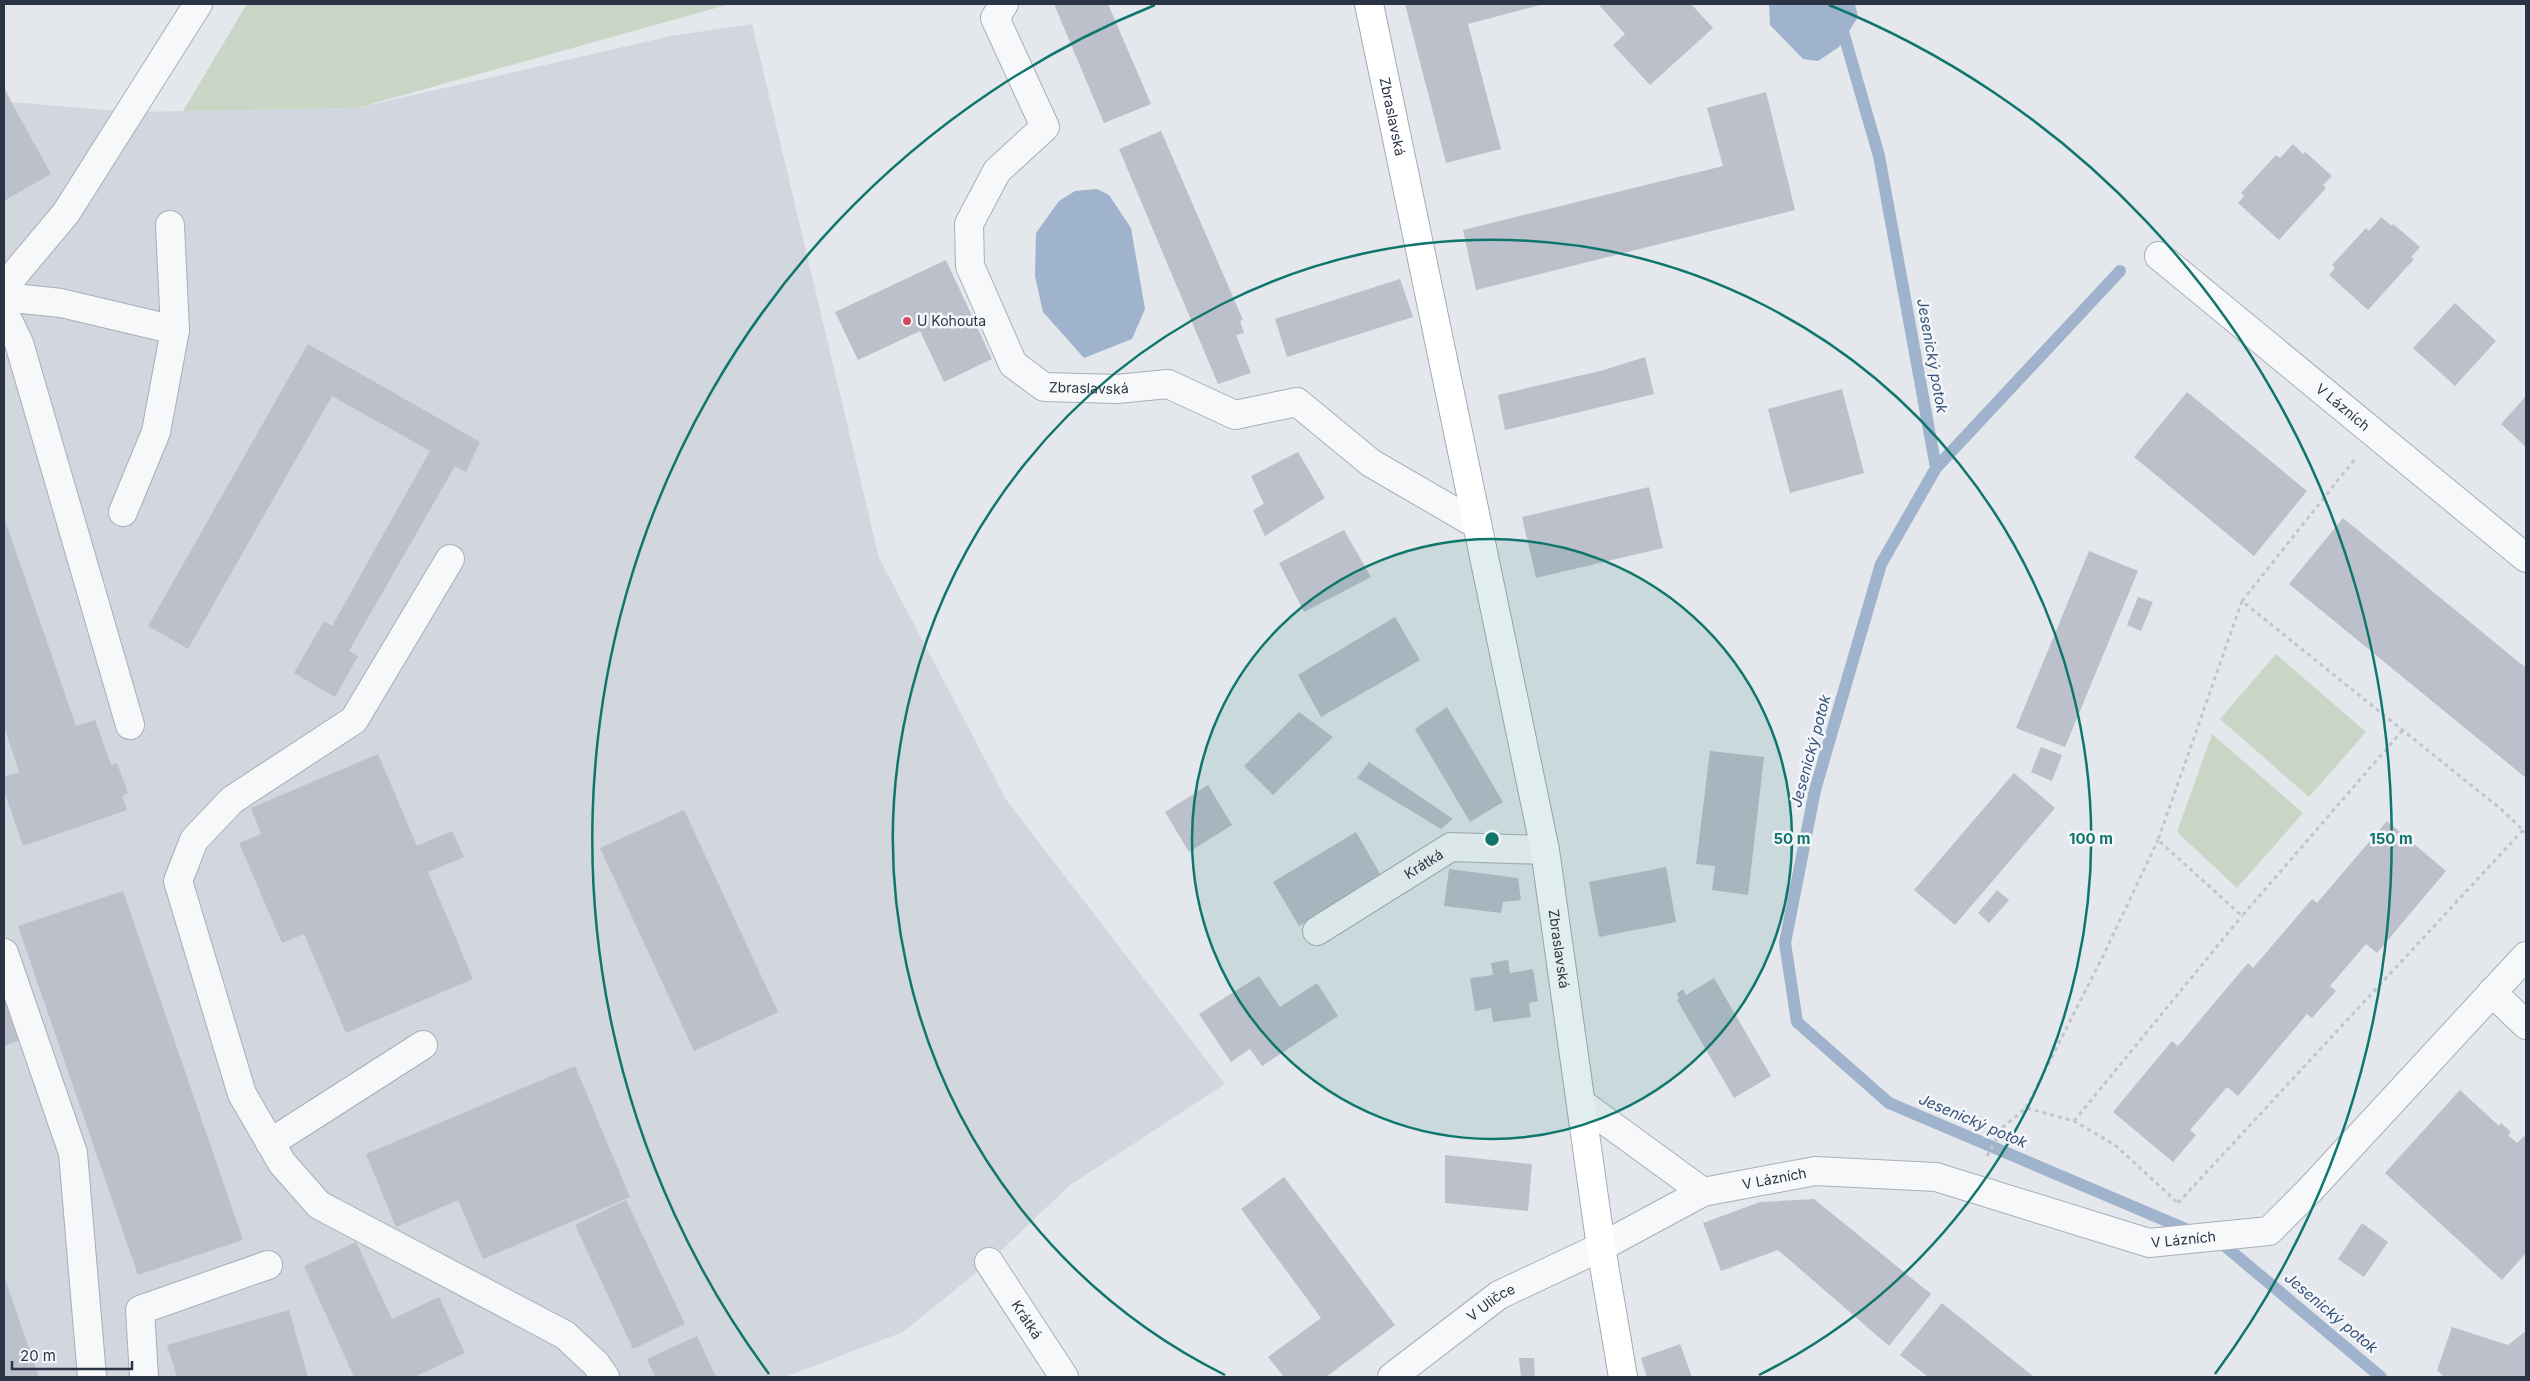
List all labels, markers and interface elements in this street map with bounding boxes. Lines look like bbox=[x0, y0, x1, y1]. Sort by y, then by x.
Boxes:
street label: Zbraslavská bbox=[1376, 76, 1409, 157]
water label: Jesenický potok bbox=[1913, 297, 1952, 415]
place label: U Kohouta bbox=[917, 312, 986, 329]
marker: U Kohouta bbox=[901, 315, 913, 327]
street label: Zbraslavská bbox=[1049, 378, 1129, 397]
street label: V Lázních bbox=[2313, 380, 2374, 434]
water label: Jesenický potok bbox=[1786, 692, 1835, 809]
text: 50 m bbox=[1774, 829, 1810, 848]
text: 100 m bbox=[2069, 829, 2113, 848]
text: 150 m bbox=[2369, 829, 2413, 848]
centre of rings bbox=[1483, 830, 1501, 848]
street label: Krátká bbox=[1401, 845, 1446, 882]
street label: Zbraslavská bbox=[1545, 908, 1573, 990]
water label: Jesenický potok bbox=[1916, 1089, 2031, 1152]
street label: V Lázních bbox=[1741, 1164, 1808, 1192]
street label: V Lázních bbox=[2150, 1227, 2216, 1251]
water label: Jesenický potok bbox=[2281, 1268, 2382, 1358]
street label: V Uličce bbox=[1463, 1280, 1518, 1325]
street label: Krátká bbox=[1008, 1297, 1046, 1342]
scale bar bbox=[12, 1338, 132, 1370]
text: 20 m bbox=[20, 1346, 56, 1365]

